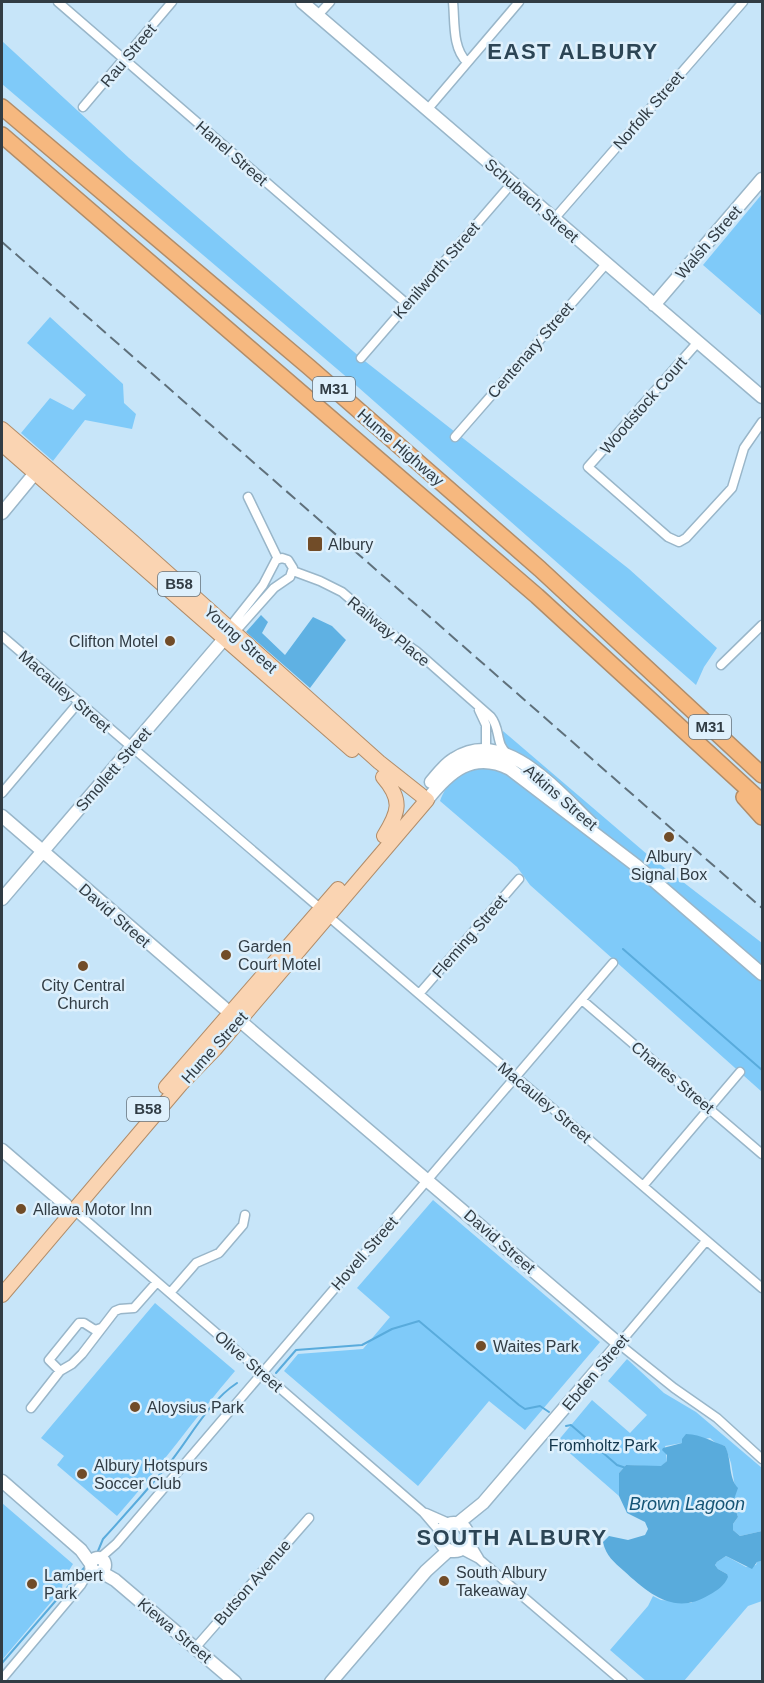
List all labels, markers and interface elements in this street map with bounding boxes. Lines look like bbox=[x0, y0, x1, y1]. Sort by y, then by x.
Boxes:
street label: Rau Street bbox=[97, 20, 160, 90]
district label: EAST ALBURY bbox=[487, 39, 659, 64]
street label: Norfolk Street bbox=[610, 67, 687, 153]
street label: Hanel Street bbox=[193, 118, 271, 189]
street label: Schubach Street bbox=[481, 155, 582, 246]
street label: Walsh Street bbox=[672, 202, 745, 282]
street label: Kenilworth Street bbox=[390, 218, 483, 322]
street label: Centenary Street bbox=[484, 299, 577, 402]
street label: Woodstock Court bbox=[597, 353, 690, 457]
road number: M31 bbox=[313, 377, 355, 401]
street label: Hume Highway bbox=[354, 405, 447, 489]
marker: Albury bbox=[306, 535, 324, 553]
place label: Albury bbox=[328, 536, 373, 553]
road number: B58 bbox=[158, 572, 200, 596]
street label: Railway Place bbox=[344, 593, 433, 670]
street label: Young Street bbox=[201, 602, 281, 677]
place label: Clifton Motel bbox=[69, 633, 158, 650]
marker: Clifton Motel bbox=[163, 634, 177, 648]
street label: Macauley Street bbox=[15, 647, 114, 736]
road number: M31 bbox=[689, 715, 731, 739]
street label: Smollett Street bbox=[73, 724, 155, 815]
street label: Atkins Street bbox=[521, 761, 601, 834]
marker: Albury Signal Box bbox=[662, 830, 676, 844]
place label: Albury Signal Box bbox=[631, 848, 707, 883]
street label: David Street bbox=[76, 880, 154, 951]
street label: Fleming Street bbox=[429, 891, 510, 981]
place label: Garden Court Motel bbox=[238, 938, 321, 973]
marker: Garden Court Motel bbox=[219, 948, 233, 962]
marker: City Central Church bbox=[76, 959, 90, 973]
place label: City Central Church bbox=[41, 977, 125, 1012]
street label: Hume Street bbox=[178, 1008, 251, 1086]
street label: Charles Street bbox=[628, 1038, 718, 1117]
street label: Macauley Street bbox=[495, 1059, 595, 1146]
road number: B58 bbox=[127, 1097, 169, 1121]
place label: Allawa Motor Inn bbox=[33, 1201, 152, 1218]
marker: Allawa Motor Inn bbox=[14, 1202, 28, 1216]
street label: David Street bbox=[461, 1206, 539, 1277]
street label: Hovell Street bbox=[328, 1213, 401, 1293]
street label: Olive Street bbox=[212, 1328, 286, 1396]
street label: Ebden Street bbox=[559, 1331, 632, 1414]
place label: Waites Park bbox=[493, 1338, 580, 1355]
marker: Waites Park bbox=[474, 1339, 488, 1353]
place label: Aloysius Park bbox=[147, 1399, 245, 1416]
marker: Aloysius Park bbox=[128, 1400, 142, 1414]
park label: Fromholtz Park bbox=[549, 1437, 658, 1454]
place label: Albury Hotspurs Soccer Club bbox=[94, 1457, 208, 1492]
marker: Albury Hotspurs Soccer Club bbox=[75, 1467, 89, 1481]
water label: Brown Lagoon bbox=[629, 1494, 745, 1514]
district label: SOUTH ALBURY bbox=[416, 1525, 608, 1550]
street label: Butson Avenue bbox=[211, 1536, 294, 1628]
place label: South Albury Takeaway bbox=[456, 1564, 547, 1599]
place label: Lambert Park bbox=[44, 1567, 103, 1602]
marker: South Albury Takeaway bbox=[437, 1574, 451, 1588]
marker: Lambert Park bbox=[25, 1577, 39, 1591]
street label: Kiewa Street bbox=[134, 1595, 215, 1666]

